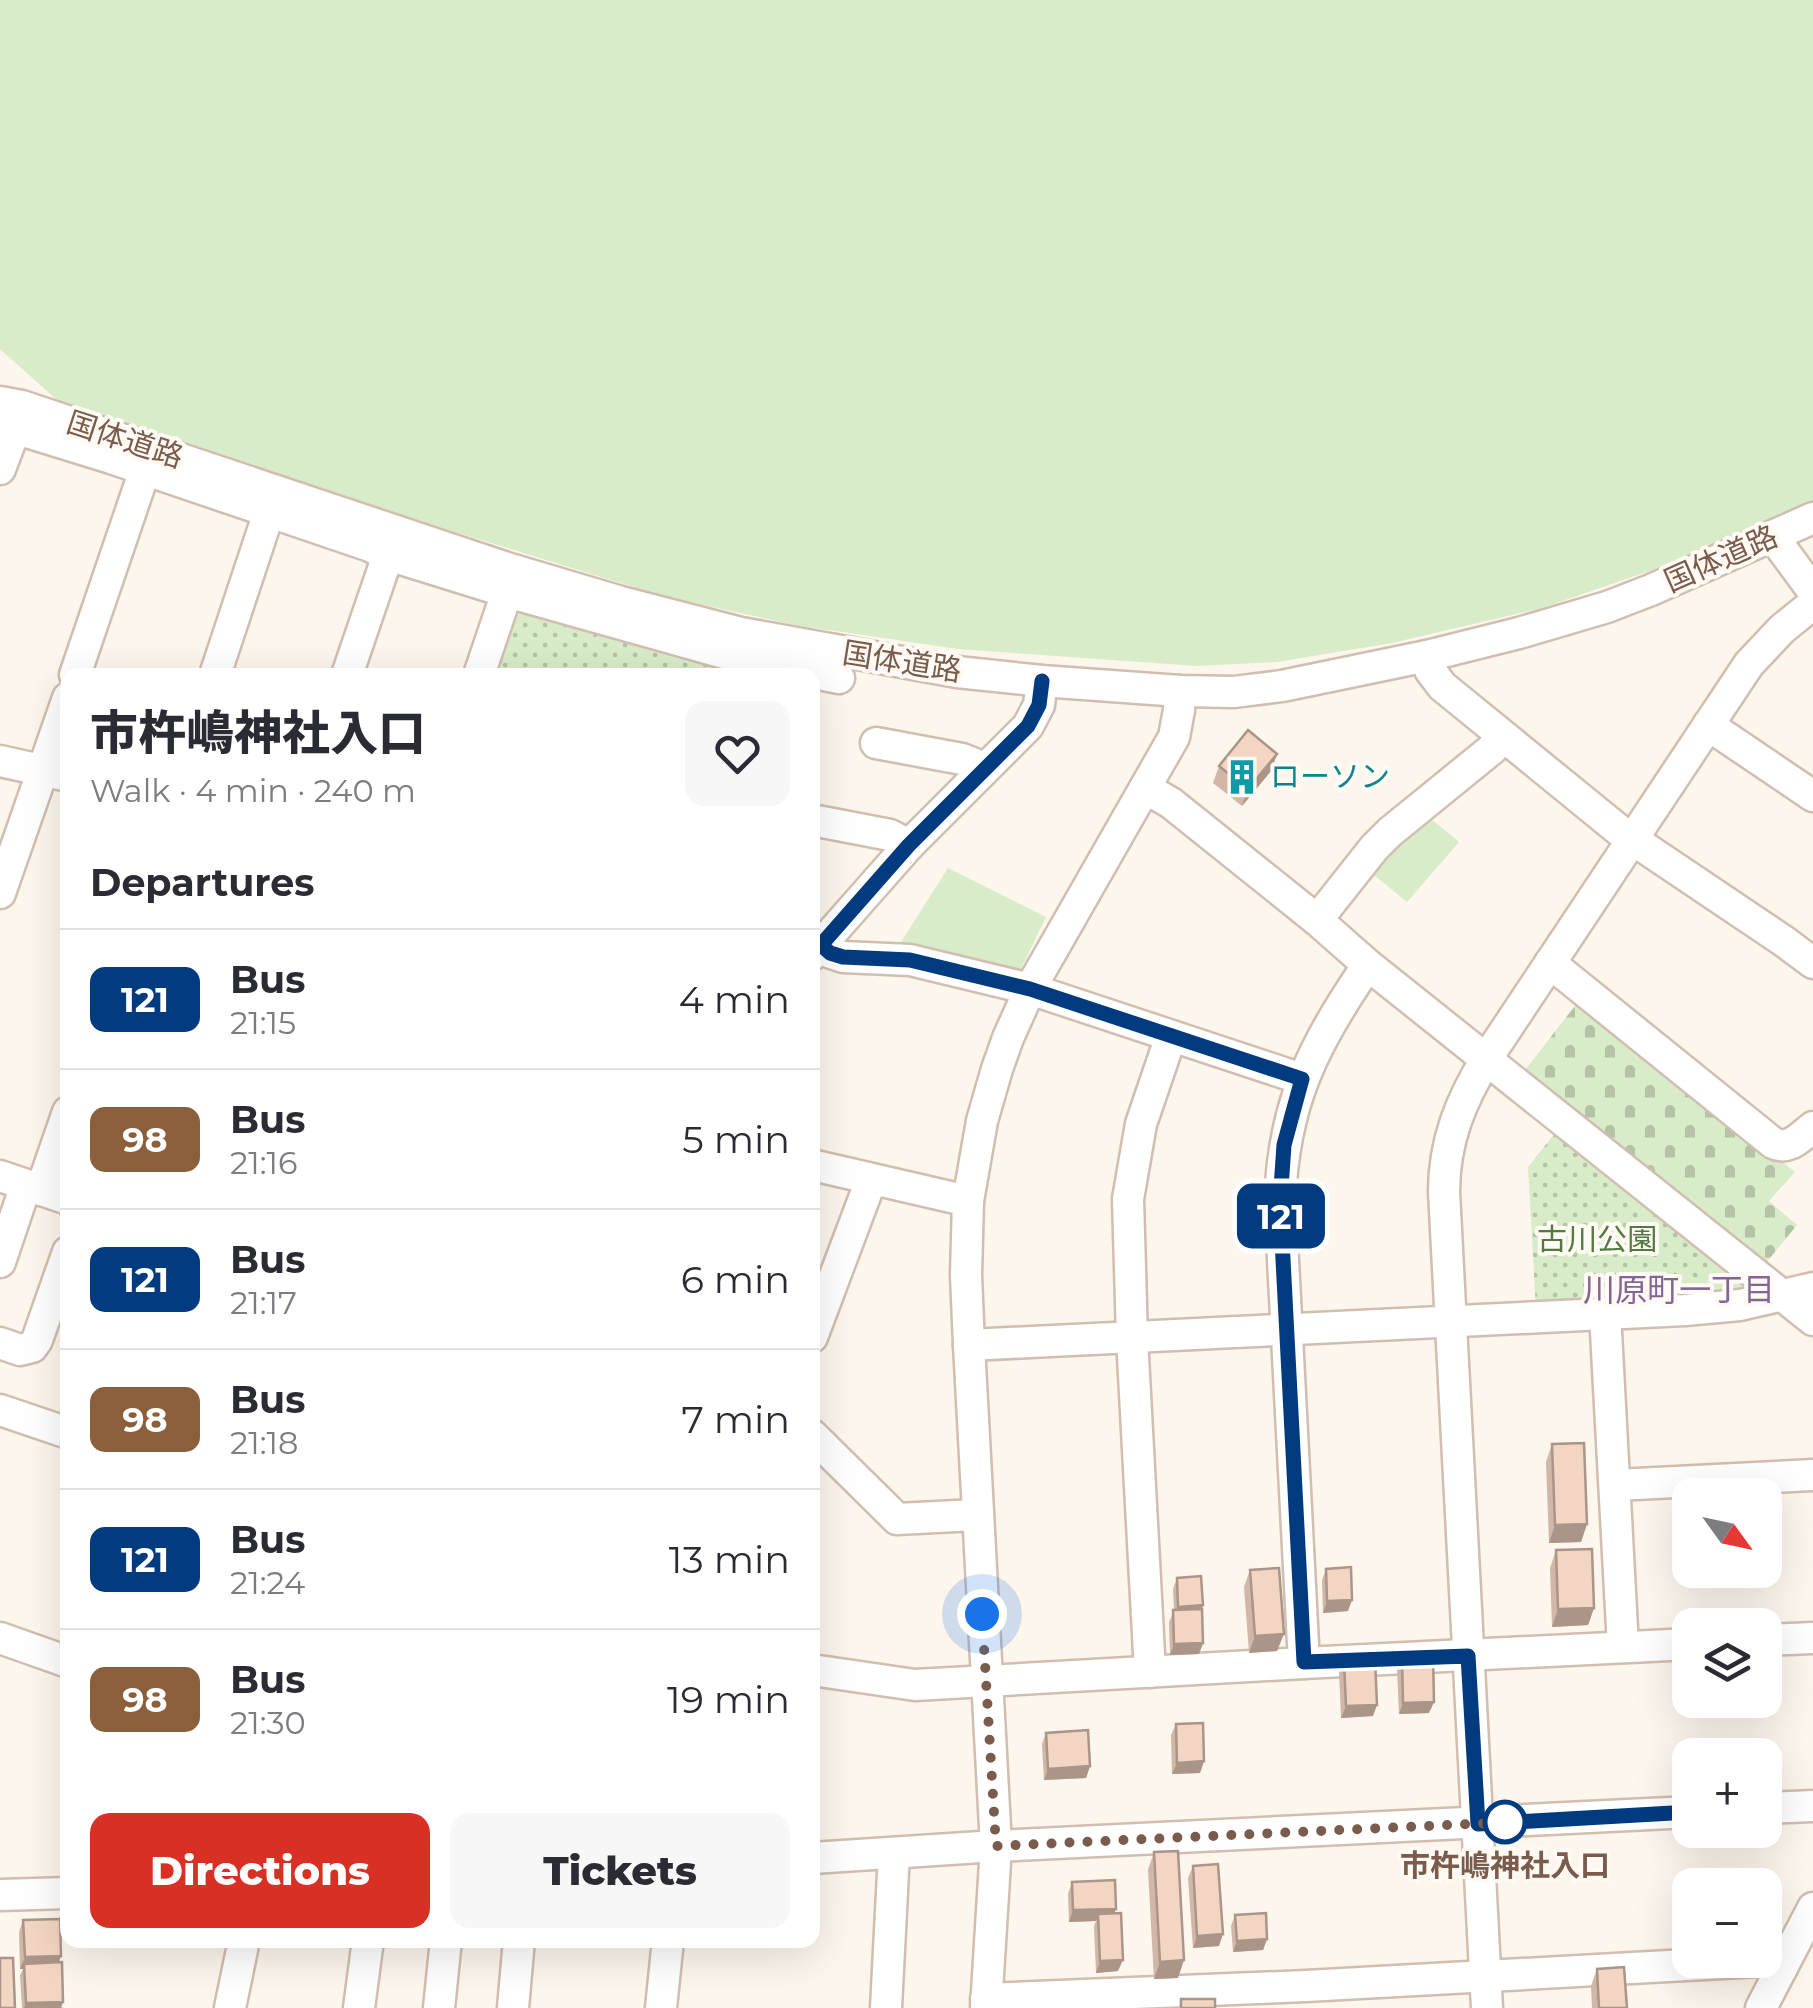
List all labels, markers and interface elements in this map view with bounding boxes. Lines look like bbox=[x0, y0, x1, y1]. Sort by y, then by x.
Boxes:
street label: 国体道路 bbox=[62, 403, 188, 476]
street label: 国体道路 bbox=[1658, 517, 1783, 600]
street label: 国体道路 bbox=[840, 634, 964, 689]
button: heart bbox=[685, 701, 790, 806]
text: 市杵嶋神社入口 bbox=[90, 704, 426, 762]
building icon: ローソン bbox=[1223, 758, 1261, 796]
place label: ローソン bbox=[1270, 758, 1390, 795]
text: Walk · 4 min · 240 m bbox=[90, 771, 416, 810]
text: Departures bbox=[90, 859, 314, 906]
text: Bus bbox=[230, 956, 305, 1003]
text: 4 min bbox=[679, 976, 790, 1023]
text: 121 bbox=[121, 978, 169, 1021]
text: 21:15 bbox=[230, 1003, 296, 1042]
text: Bus bbox=[230, 1096, 305, 1143]
text: 5 min bbox=[682, 1116, 790, 1163]
text: 98 bbox=[122, 1118, 168, 1161]
text: 21:16 bbox=[230, 1143, 298, 1182]
line badge: 121 bbox=[1224, 1184, 1338, 1248]
text: 121 bbox=[1257, 1195, 1305, 1238]
park label: 古川公園 bbox=[1537, 1221, 1657, 1258]
text: Bus bbox=[230, 1236, 305, 1283]
text: 6 min bbox=[681, 1256, 790, 1303]
text: 121 bbox=[121, 1258, 169, 1301]
district label: 川原町一丁目 bbox=[1583, 1270, 1775, 1309]
text: 21:17 bbox=[230, 1283, 297, 1322]
text: Bus bbox=[230, 1376, 305, 1423]
text: 7 min bbox=[681, 1396, 790, 1443]
text: 98 bbox=[122, 1398, 168, 1441]
text: 21:18 bbox=[230, 1423, 298, 1462]
north arrow bbox=[1672, 1478, 1782, 1588]
map controls bbox=[1672, 1478, 1782, 1978]
text: Bus bbox=[230, 1516, 305, 1563]
text: 13 min bbox=[669, 1536, 790, 1583]
text: 121 bbox=[121, 1538, 169, 1581]
text: 21:24 bbox=[230, 1563, 305, 1602]
your location bbox=[957, 1589, 1007, 1639]
button: layers bbox=[1672, 1608, 1782, 1718]
text: Bus bbox=[230, 1656, 305, 1703]
text: 19 min bbox=[667, 1676, 790, 1723]
text: 98 bbox=[122, 1678, 168, 1721]
text: 21:30 bbox=[230, 1703, 306, 1742]
button: + bbox=[1672, 1738, 1782, 1848]
marker: 市杵嶋神社入口 bbox=[1484, 1801, 1526, 1843]
button: Directions bbox=[90, 1813, 430, 1928]
button: Tickets bbox=[450, 1813, 790, 1928]
place label: 市杵嶋神社入口 bbox=[1400, 1847, 1610, 1884]
button: − bbox=[1672, 1868, 1782, 1978]

